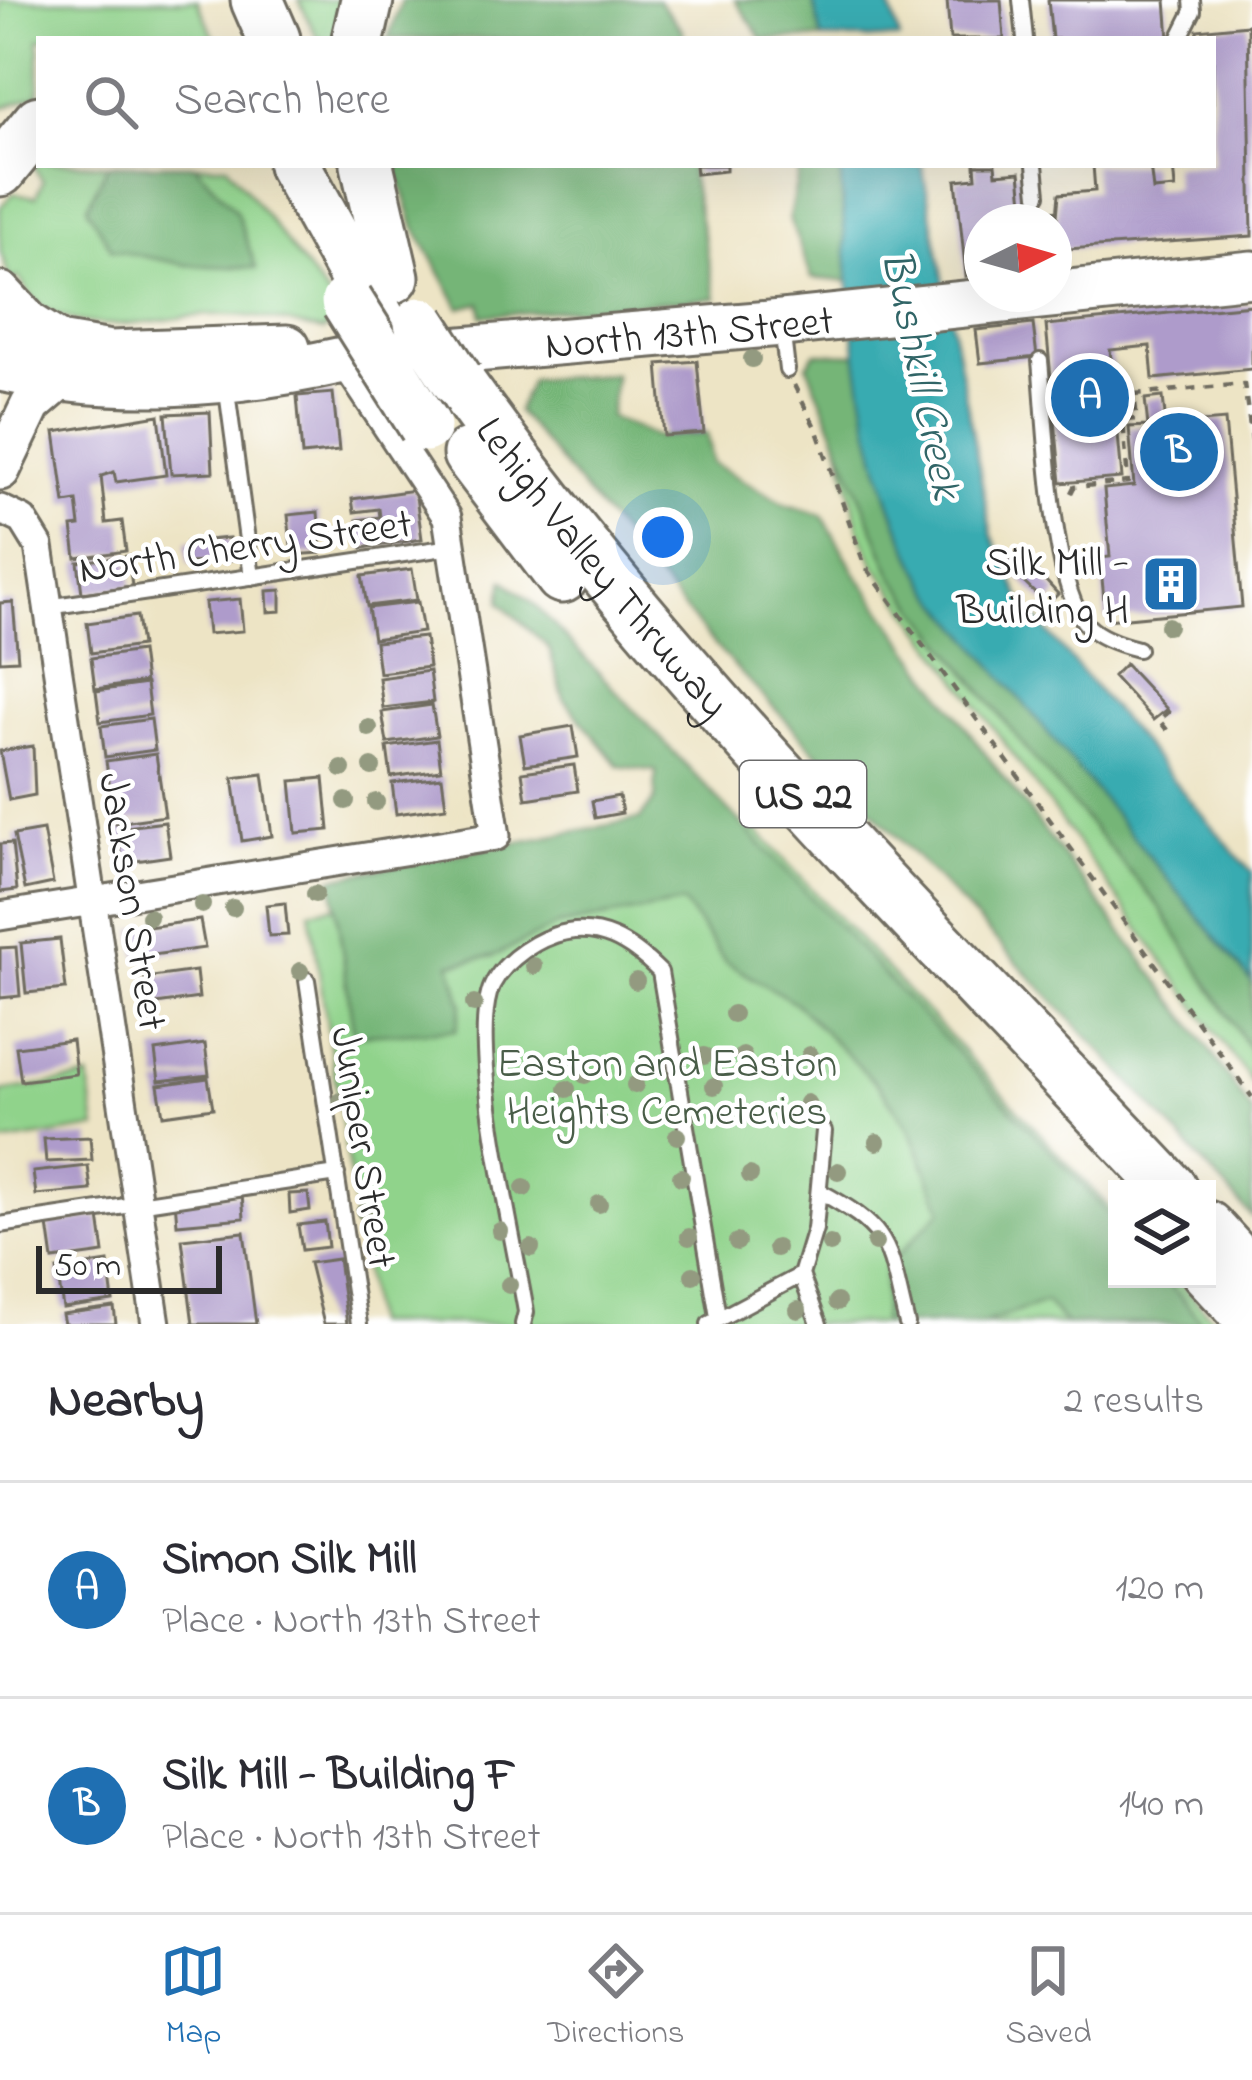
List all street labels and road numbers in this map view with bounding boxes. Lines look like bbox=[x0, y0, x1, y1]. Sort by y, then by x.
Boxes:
street label: North 13th Street bbox=[543, 292, 837, 378]
street label: Lehigh Valley Thruway bbox=[458, 405, 742, 733]
street label: North Cherry Street bbox=[75, 495, 416, 602]
road number: US 22 bbox=[740, 761, 866, 827]
street label: Jackson Street bbox=[80, 768, 181, 1035]
street label: Juniper Street bbox=[312, 1023, 411, 1273]

